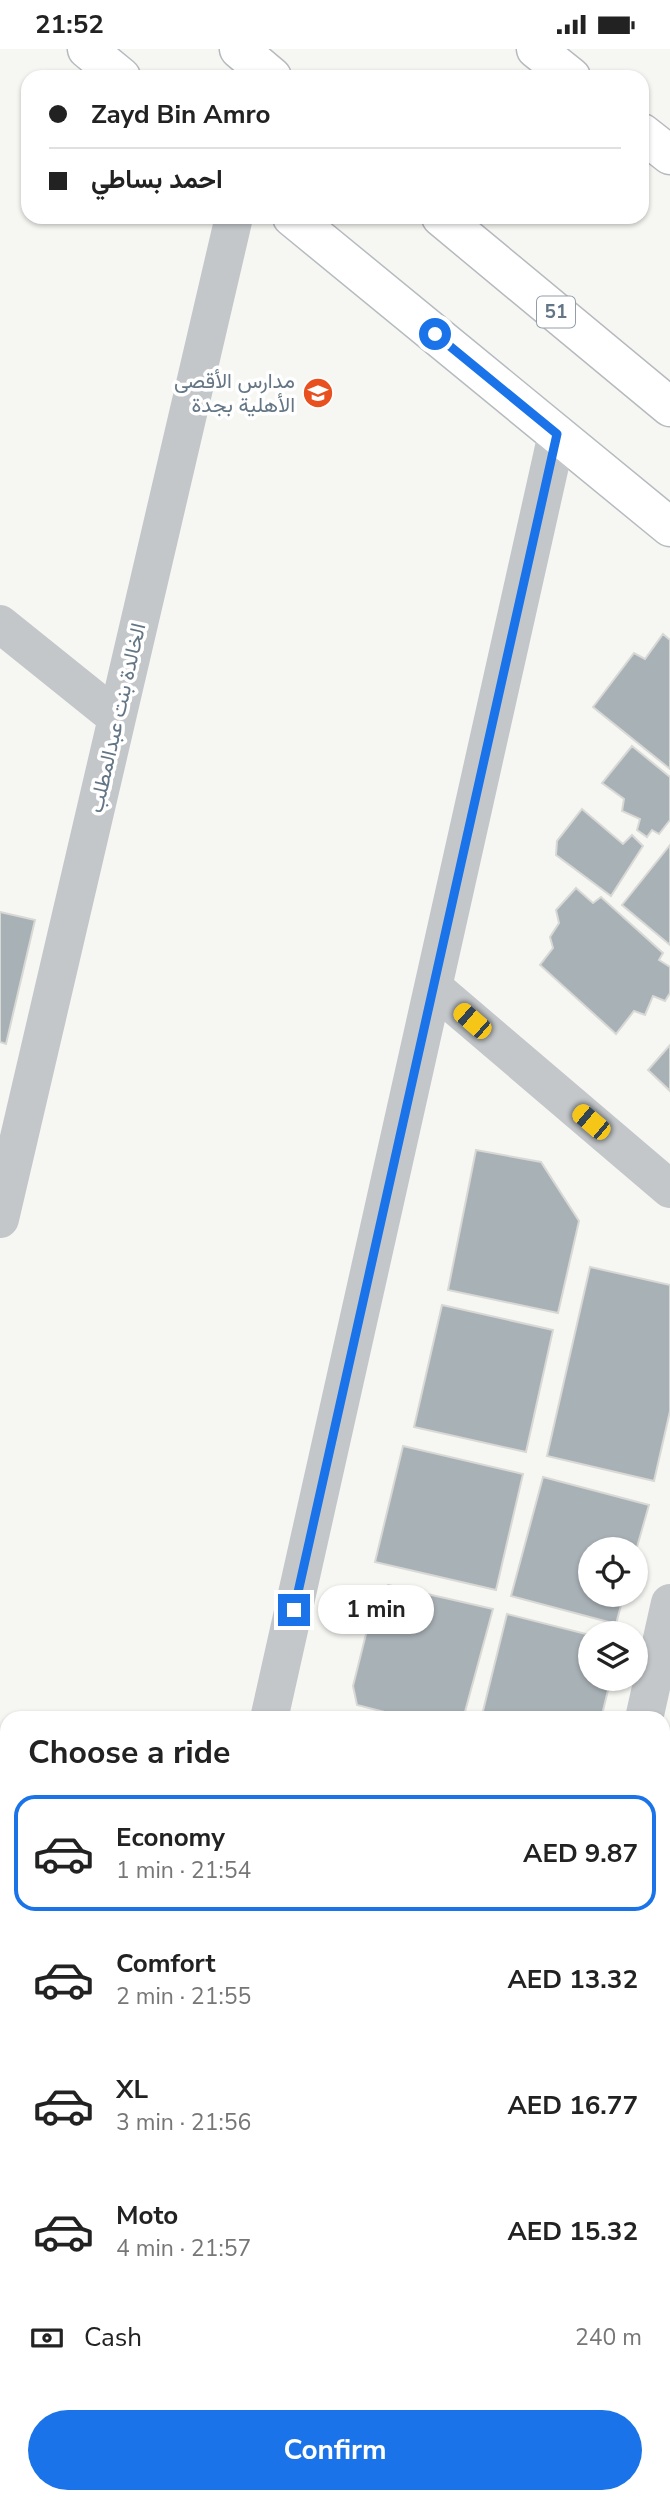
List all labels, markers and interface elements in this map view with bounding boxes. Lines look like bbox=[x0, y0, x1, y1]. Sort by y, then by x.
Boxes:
text: 21:52 bbox=[35, 7, 104, 42]
text: Zayd Bin Amro bbox=[91, 97, 270, 132]
text: احمد بساطي bbox=[91, 162, 223, 197]
road number: 51 bbox=[537, 296, 575, 327]
route start bbox=[419, 318, 451, 350]
place label: مدارس الأقصى الأهلية بجدة bbox=[174, 367, 295, 419]
school or university icon: مدارس الأقصى الأهلية بجدة bbox=[301, 376, 335, 410]
street label: الخالدة بنت عبدالمطلب bbox=[82, 620, 152, 816]
car bbox=[450, 999, 495, 1043]
car bbox=[569, 1100, 614, 1144]
map controls bbox=[578, 1537, 648, 1691]
button: locate bbox=[578, 1537, 648, 1607]
callout: 1 min bbox=[318, 1585, 434, 1635]
route end bbox=[278, 1594, 310, 1626]
text: 1 min bbox=[346, 1594, 406, 1625]
button: layers bbox=[578, 1621, 648, 1691]
text: Choose a ride bbox=[28, 1731, 230, 1774]
text: Economy bbox=[116, 1820, 225, 1855]
icon: car bbox=[32, 1822, 95, 1885]
text: AED 9.87 bbox=[523, 1836, 638, 1871]
text: 1 min · 21:54 bbox=[116, 1855, 251, 1886]
text: Comfort bbox=[116, 1946, 216, 1981]
icon: car bbox=[32, 1948, 95, 2011]
text: AED 13.32 bbox=[507, 1962, 638, 1997]
text: 2 min · 21:55 bbox=[116, 1981, 251, 2012]
text: XL bbox=[116, 2072, 148, 2107]
icon: car bbox=[32, 2074, 95, 2137]
text: AED 16.77 bbox=[507, 2088, 638, 2123]
text: 3 min · 21:56 bbox=[116, 2107, 251, 2138]
text: Moto bbox=[116, 2198, 178, 2233]
icon: car bbox=[32, 2200, 95, 2263]
text: AED 15.32 bbox=[507, 2214, 638, 2249]
text: 4 min · 21:57 bbox=[116, 2233, 251, 2264]
icon: cash bbox=[28, 2319, 66, 2357]
text: Cash bbox=[84, 2320, 142, 2355]
text: 240 m bbox=[575, 2322, 642, 2353]
button: Confirm bbox=[28, 2410, 642, 2490]

